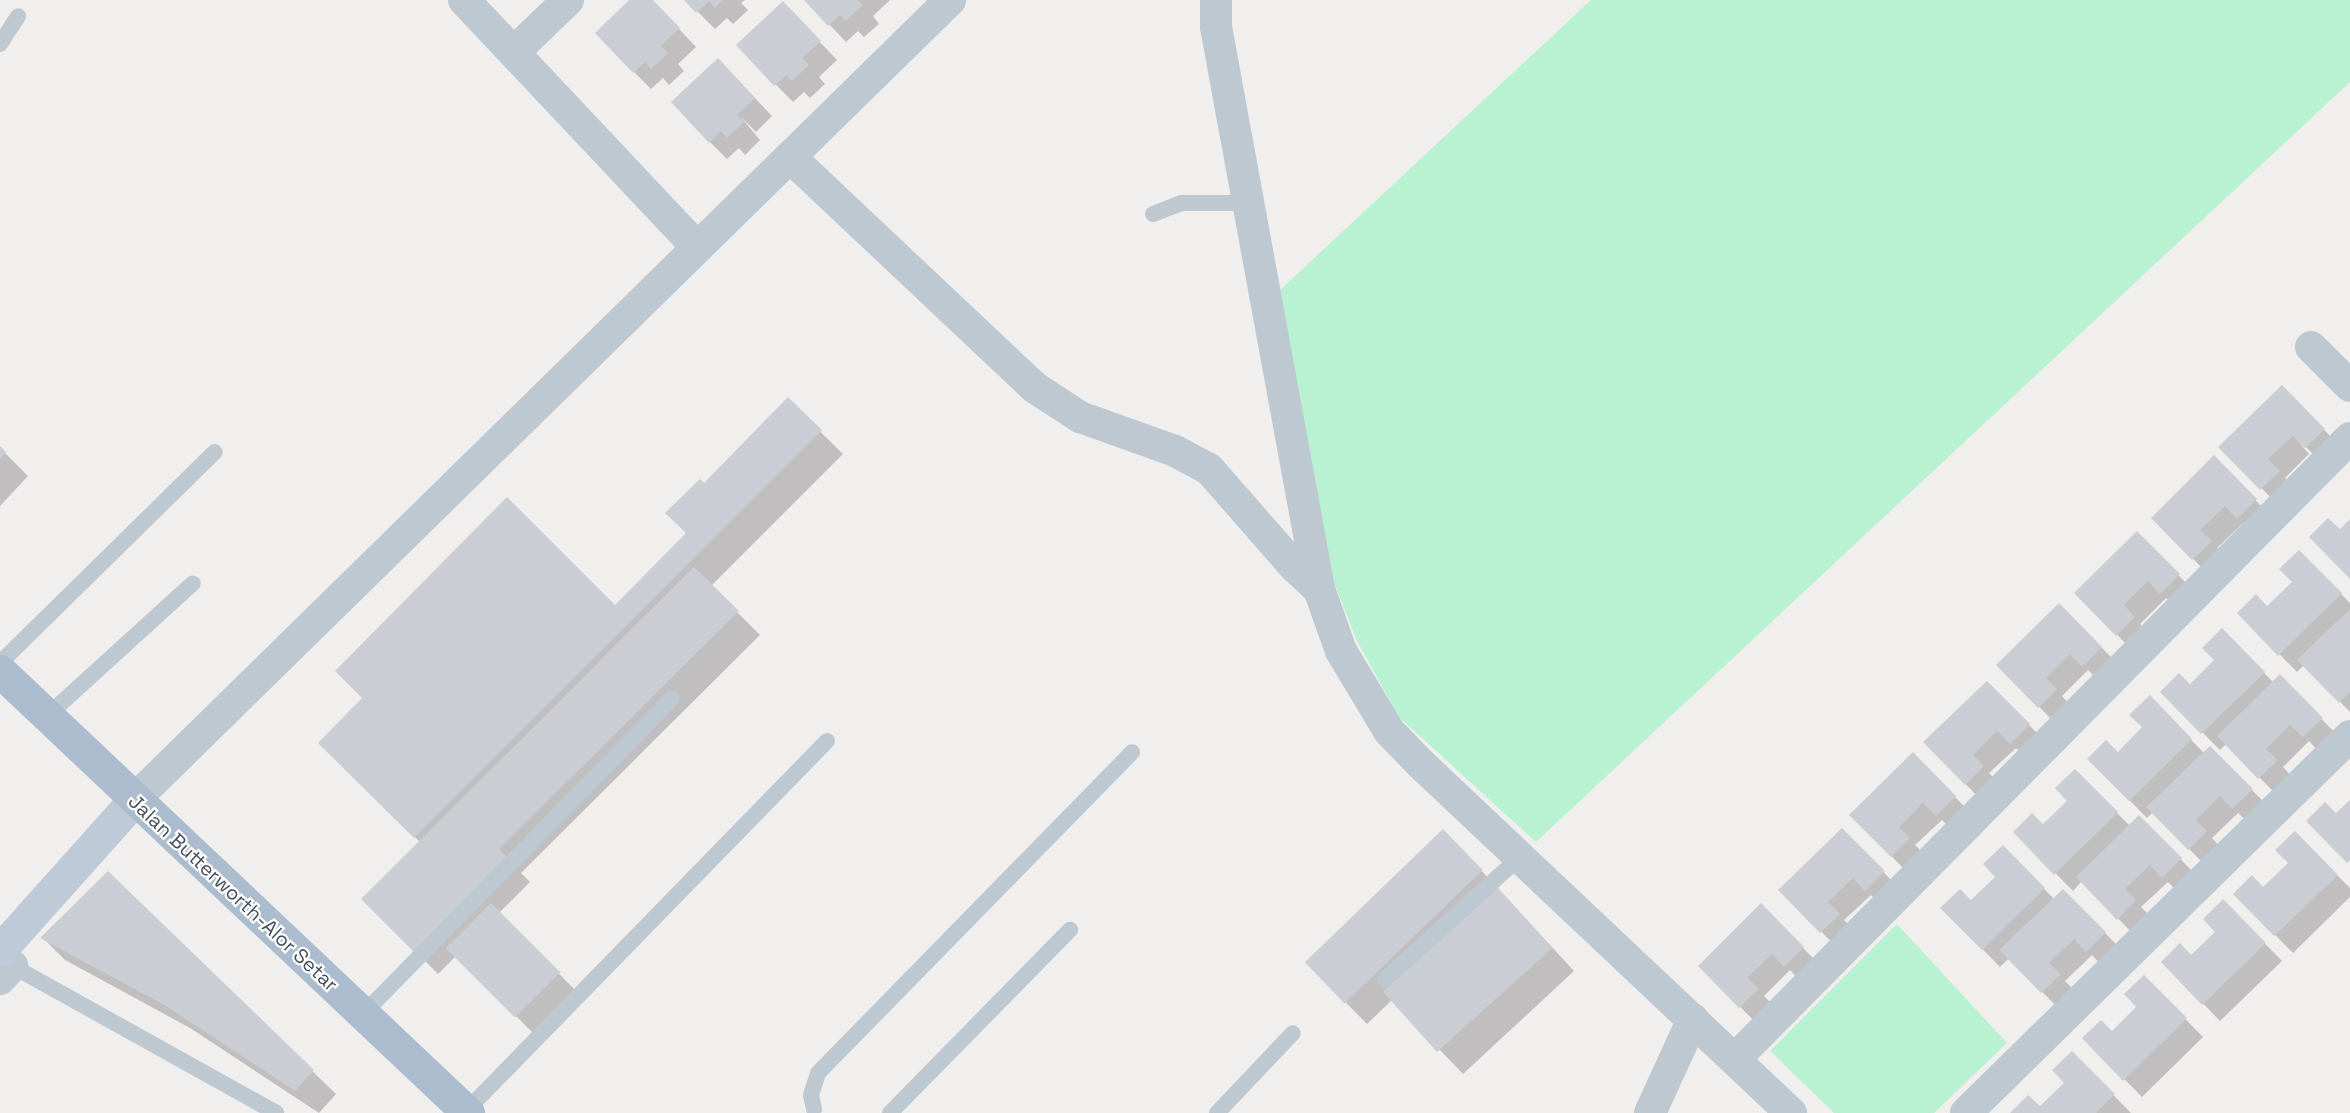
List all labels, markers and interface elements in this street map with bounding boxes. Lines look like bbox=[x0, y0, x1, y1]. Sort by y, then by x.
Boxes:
street label: Jalan Butterworth-Alor Setar bbox=[123, 790, 343, 996]

